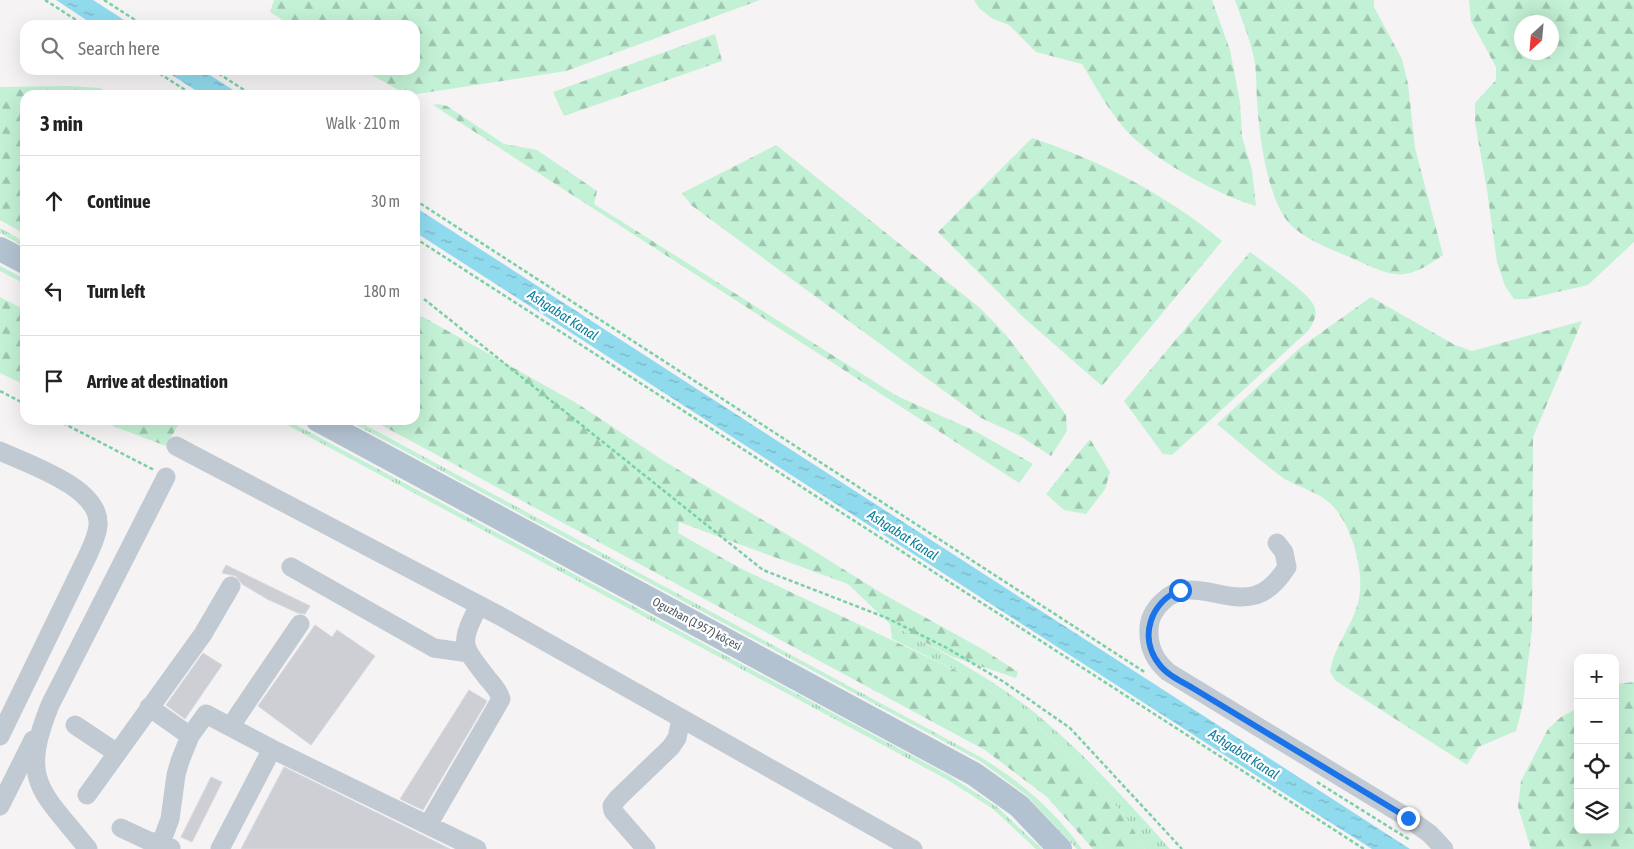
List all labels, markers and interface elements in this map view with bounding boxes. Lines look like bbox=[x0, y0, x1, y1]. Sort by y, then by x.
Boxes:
north arrow bbox=[1514, 15, 1559, 60]
search box bbox=[20, 20, 420, 75]
icon: search bbox=[38, 34, 66, 62]
text: Search here bbox=[78, 37, 160, 59]
text: 3 min bbox=[40, 111, 83, 135]
text: Walk · 210 m bbox=[326, 114, 400, 132]
icon: ahead bbox=[40, 187, 68, 215]
text: Continue bbox=[87, 190, 151, 212]
text: 30 m bbox=[371, 192, 400, 210]
icon: left bbox=[40, 277, 68, 305]
text: Turn left bbox=[87, 280, 145, 302]
text: 180 m bbox=[364, 282, 400, 300]
water label: Ashgabat Kanal bbox=[524, 286, 601, 344]
icon: arrive bbox=[40, 367, 68, 395]
text: Arrive at destination bbox=[87, 370, 228, 392]
water label: Ashgabat Kanal bbox=[864, 506, 941, 564]
route start bbox=[1169, 579, 1192, 602]
street label: Oguzhan (1957) köçesi bbox=[650, 595, 744, 653]
map controls bbox=[1574, 654, 1619, 834]
button: + bbox=[1574, 654, 1619, 699]
button: − bbox=[1574, 699, 1619, 744]
water label: Ashgabat Kanal bbox=[1205, 725, 1282, 783]
button: locate bbox=[1574, 744, 1619, 789]
button: layers bbox=[1574, 789, 1619, 834]
route end bbox=[1397, 807, 1420, 830]

